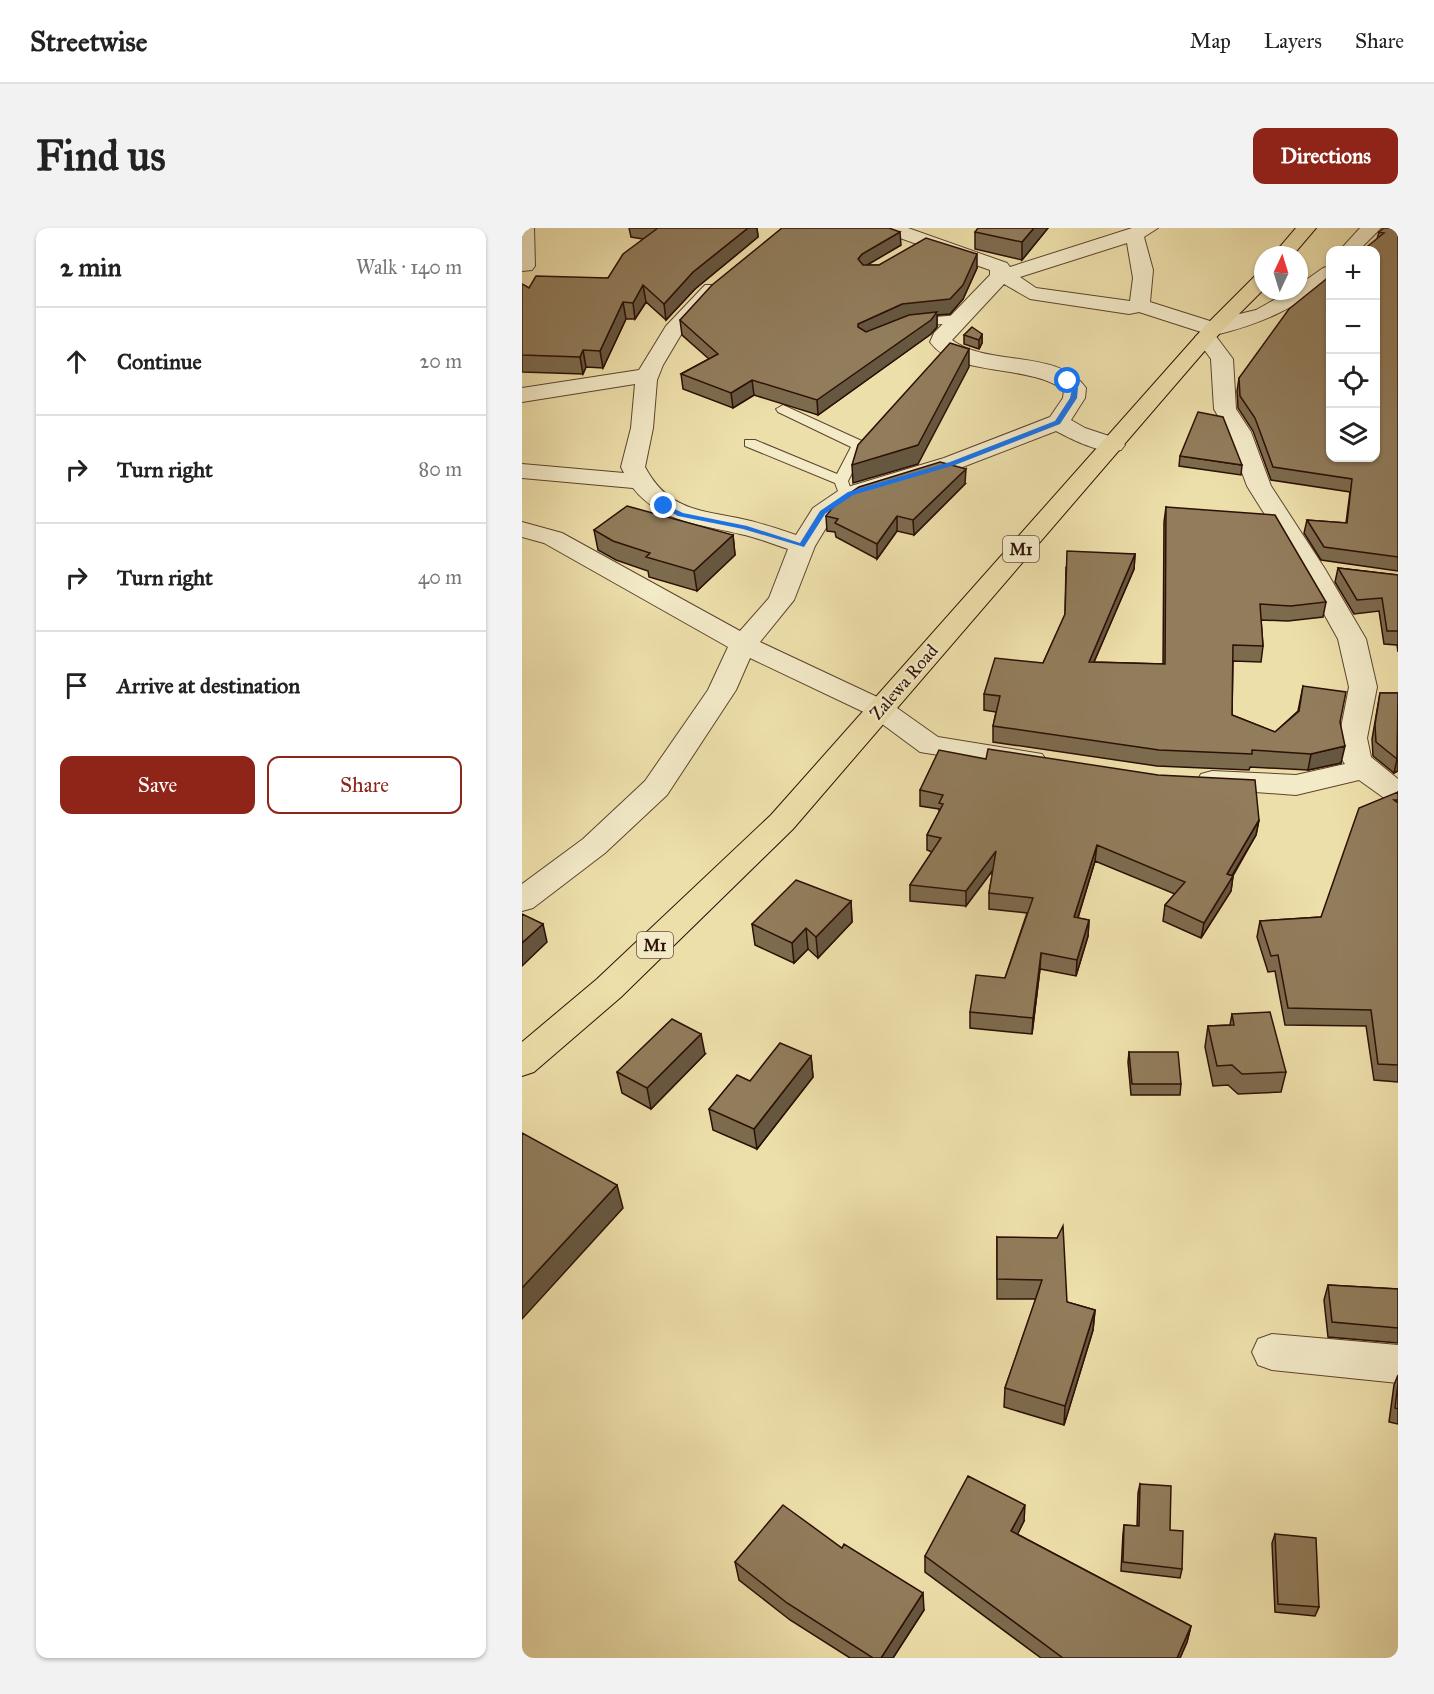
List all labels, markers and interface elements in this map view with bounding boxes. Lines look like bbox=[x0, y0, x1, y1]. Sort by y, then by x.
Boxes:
text: Streetwise bbox=[30, 24, 147, 59]
text: Map bbox=[1190, 28, 1231, 54]
text: Layers bbox=[1264, 28, 1322, 54]
text: Share bbox=[1355, 28, 1404, 54]
button: Directions bbox=[1253, 128, 1398, 184]
text: Find us bbox=[36, 130, 166, 182]
north arrow bbox=[1254, 246, 1308, 300]
map controls bbox=[1326, 246, 1380, 462]
button: + bbox=[1326, 246, 1380, 300]
text: 2 min bbox=[60, 251, 121, 283]
text: Walk · 140 m bbox=[356, 255, 462, 279]
button: − bbox=[1326, 300, 1380, 354]
icon: ahead bbox=[60, 345, 93, 378]
text: Continue bbox=[117, 348, 202, 375]
text: 20 m bbox=[419, 349, 462, 373]
button: locate bbox=[1326, 354, 1380, 408]
route start bbox=[1054, 367, 1080, 393]
button: layers bbox=[1326, 408, 1380, 462]
icon: right bbox=[60, 453, 93, 486]
text: Turn right bbox=[117, 456, 213, 483]
text: 80 m bbox=[419, 457, 462, 481]
route end bbox=[650, 492, 676, 518]
road number: M1 bbox=[1003, 536, 1039, 562]
icon: right bbox=[60, 561, 93, 594]
text: Turn right bbox=[117, 564, 213, 591]
text: 40 m bbox=[418, 565, 462, 589]
street label: Zalewa Road bbox=[865, 640, 943, 724]
icon: arrive bbox=[60, 669, 93, 702]
text: Arrive at destination bbox=[117, 672, 300, 699]
button: Save bbox=[60, 756, 255, 814]
button: Share bbox=[267, 756, 462, 814]
road number: M1 bbox=[637, 932, 673, 958]

